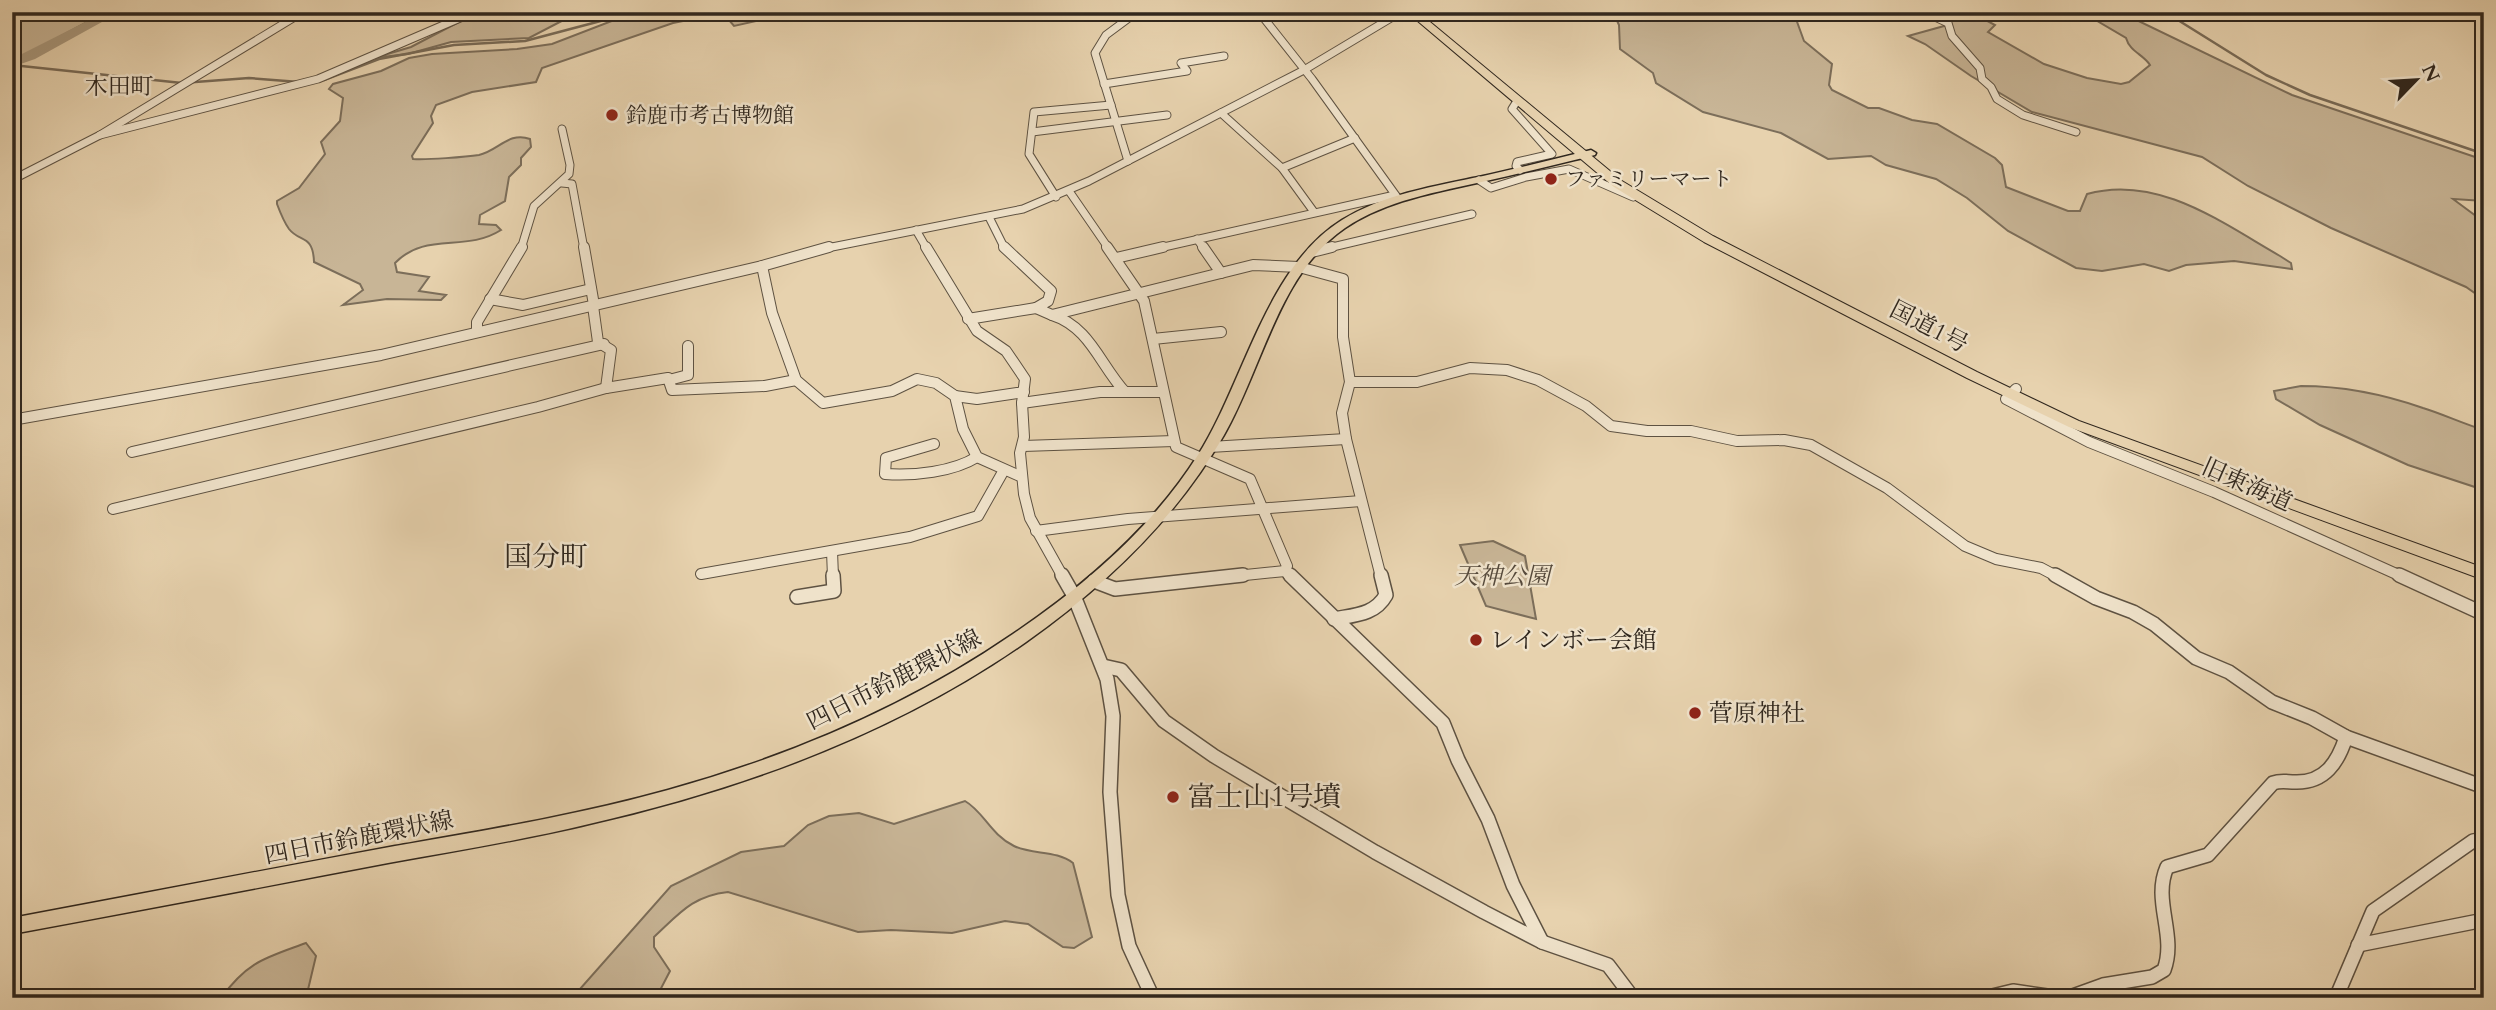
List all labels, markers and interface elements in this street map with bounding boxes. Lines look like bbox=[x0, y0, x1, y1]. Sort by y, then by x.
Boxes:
north arrow bbox=[2380, 46, 2450, 116]
text: N bbox=[2415, 60, 2446, 87]
district label: 木田町 bbox=[85, 71, 154, 102]
place label: 鈴鹿市考古博物館 bbox=[626, 101, 794, 130]
marker: 鈴鹿市考古博物館 bbox=[604, 107, 620, 123]
place label: ファミリーマート bbox=[1565, 165, 1733, 194]
marker: ファミリーマート bbox=[1543, 171, 1559, 187]
street label: 国道1号 bbox=[1884, 293, 1974, 361]
street label: 旧東海道 bbox=[2196, 450, 2298, 520]
district label: 国分町 bbox=[504, 538, 588, 576]
park label: 天神公園 bbox=[1454, 560, 1554, 593]
street label: 四日市鈴鹿環状線 bbox=[801, 622, 987, 738]
place label: レインボー会館 bbox=[1490, 624, 1657, 657]
marker: レインボー会館 bbox=[1468, 632, 1484, 648]
place label: 菅原神社 bbox=[1709, 697, 1805, 730]
marker: 菅原神社 bbox=[1687, 705, 1703, 721]
place label: 富士山1号墳 bbox=[1187, 778, 1341, 816]
marker: 富士山1号墳 bbox=[1165, 789, 1181, 805]
street label: 四日市鈴鹿環状線 bbox=[262, 803, 456, 873]

